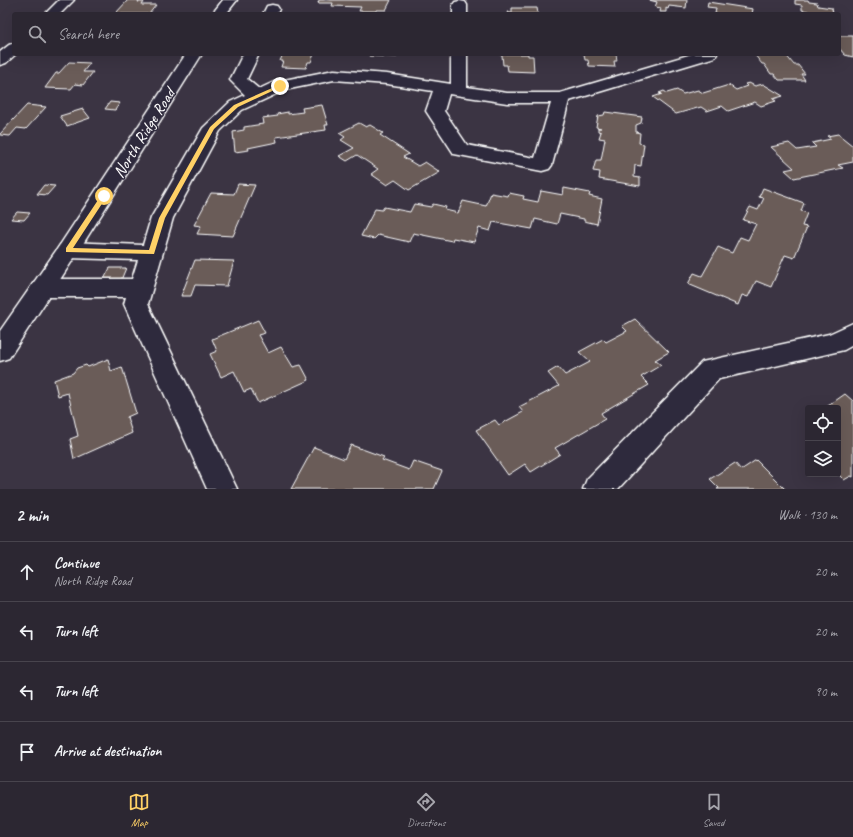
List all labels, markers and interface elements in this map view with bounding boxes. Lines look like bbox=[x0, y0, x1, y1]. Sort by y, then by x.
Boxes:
search box bbox=[12, 12, 841, 56]
icon: search bbox=[26, 23, 48, 45]
text: Search here bbox=[58, 25, 119, 44]
route end bbox=[271, 77, 289, 95]
street label: North Ridge Road bbox=[108, 82, 181, 182]
route start bbox=[95, 187, 113, 205]
map controls bbox=[805, 405, 841, 477]
button: locate bbox=[805, 405, 841, 441]
button: layers bbox=[805, 441, 841, 477]
text: 2 min bbox=[16, 505, 49, 526]
text: Walk · 130 m bbox=[778, 507, 837, 523]
text: Continue bbox=[54, 554, 99, 573]
icon: ahead bbox=[16, 561, 38, 583]
text: 20 m bbox=[815, 564, 837, 580]
text: North Ridge Road bbox=[54, 573, 132, 589]
icon: left bbox=[16, 621, 38, 643]
text: Turn left bbox=[54, 622, 97, 641]
text: 20 m bbox=[815, 624, 837, 640]
icon: left bbox=[16, 681, 38, 703]
text: Turn left bbox=[54, 682, 97, 701]
text: 90 m bbox=[815, 684, 837, 700]
icon: arrive bbox=[16, 741, 38, 763]
text: Arrive at destination bbox=[54, 742, 161, 761]
tab: Map bbox=[128, 791, 150, 829]
tab: Directions bbox=[407, 791, 446, 829]
tab: Saved bbox=[703, 791, 725, 829]

